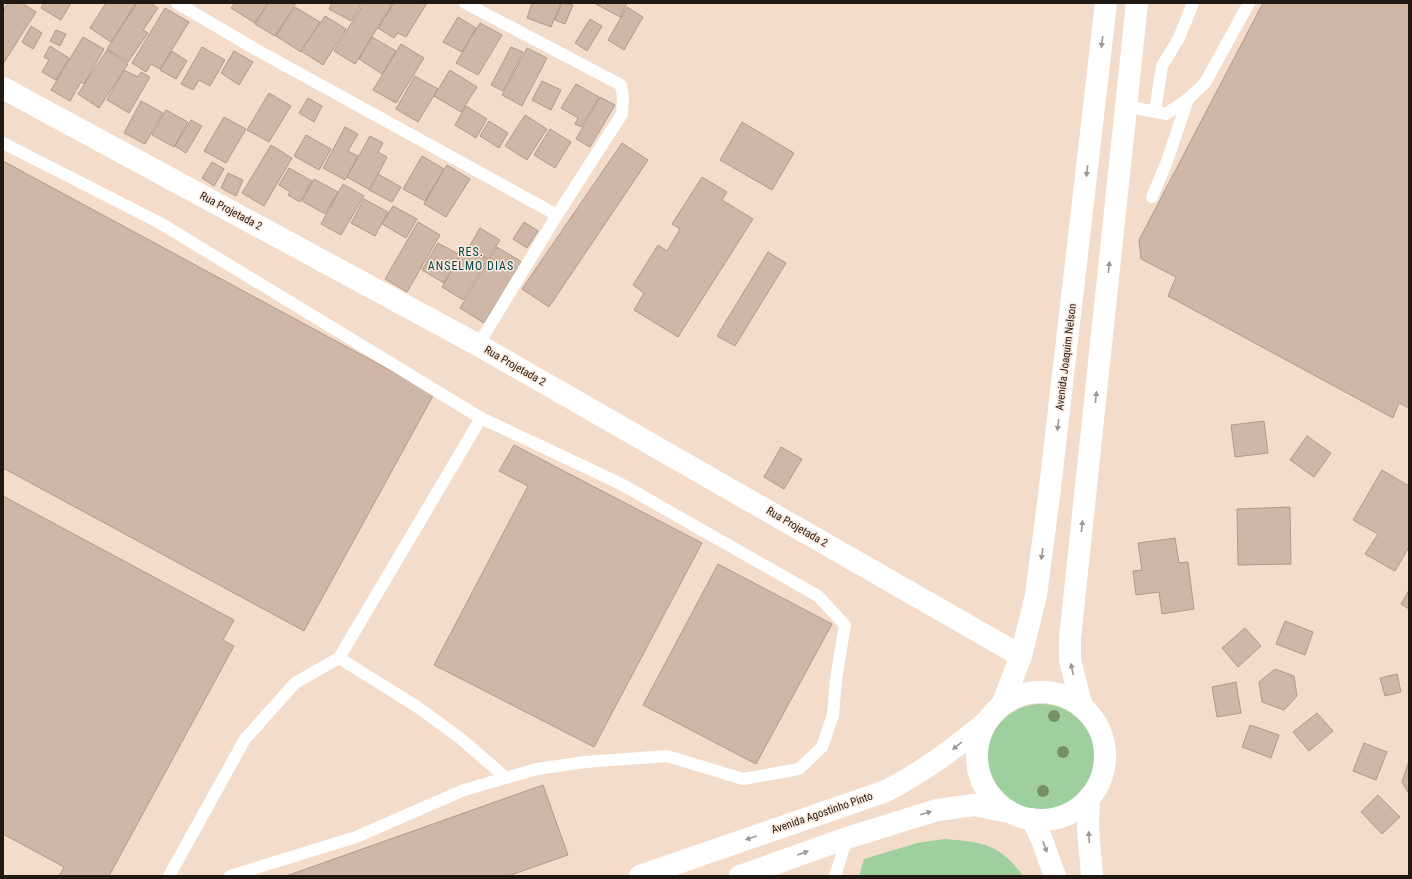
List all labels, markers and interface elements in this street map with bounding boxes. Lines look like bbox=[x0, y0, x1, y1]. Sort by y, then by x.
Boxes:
one-way arrow bbox=[1099, 36, 1105, 48]
one-way arrow bbox=[1084, 165, 1090, 177]
street label: Rua Projetada 2 bbox=[198, 189, 264, 233]
district label: RES. ANSELMO DIAS bbox=[428, 245, 514, 273]
one-way arrow bbox=[1106, 261, 1112, 273]
street label: Avenida Joaquim Nelson bbox=[1053, 303, 1079, 411]
street label: Rua Projetada 2 bbox=[482, 343, 548, 389]
one-way arrow bbox=[1092, 391, 1099, 403]
one-way arrow bbox=[1054, 419, 1061, 431]
street label: Rua Projetada 2 bbox=[764, 504, 830, 550]
one-way arrow bbox=[1079, 520, 1085, 532]
one-way arrow bbox=[1039, 548, 1045, 560]
one-way arrow bbox=[1069, 663, 1075, 675]
one-way arrow bbox=[952, 741, 963, 750]
street label: Avenida Agostinho Pinto bbox=[770, 789, 875, 836]
one-way arrow bbox=[920, 809, 933, 815]
one-way arrow bbox=[1085, 831, 1092, 843]
one-way arrow bbox=[744, 835, 756, 841]
one-way arrow bbox=[1042, 842, 1048, 854]
one-way arrow bbox=[797, 850, 809, 856]

